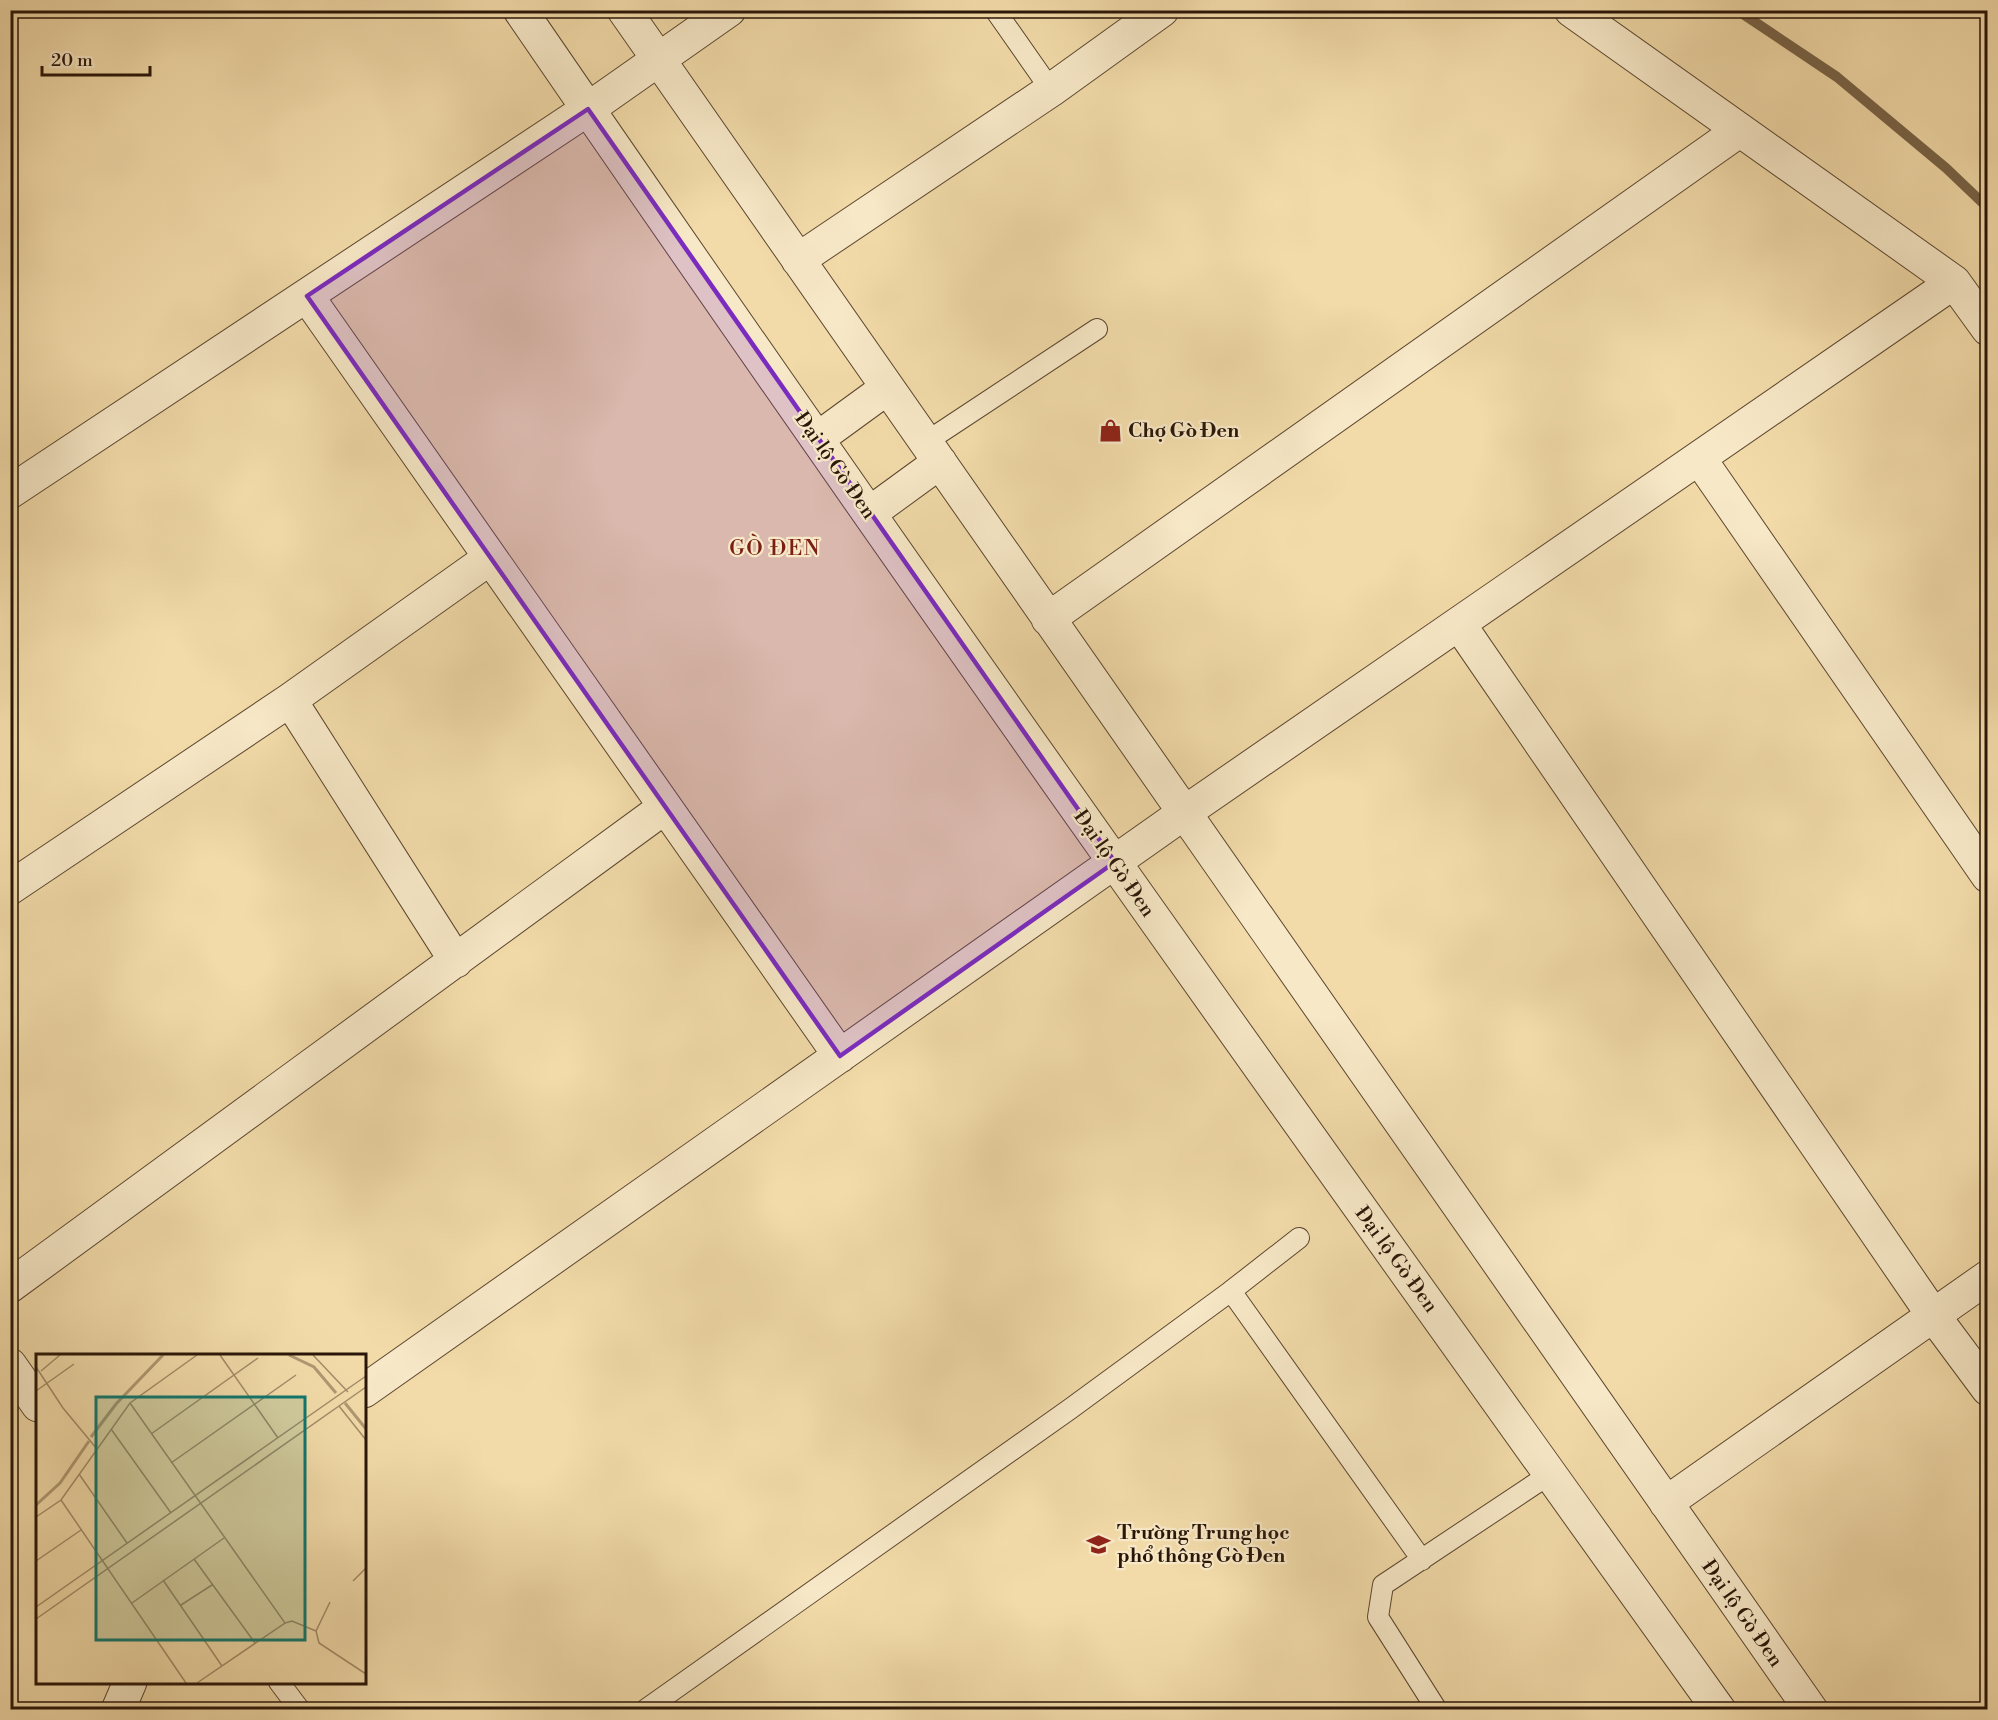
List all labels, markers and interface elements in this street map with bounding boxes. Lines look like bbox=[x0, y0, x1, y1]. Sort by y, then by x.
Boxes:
scale bar bbox=[42, 39, 150, 77]
text: 20 m bbox=[51, 49, 93, 72]
street label: Đại lộ Gò Đen bbox=[789, 407, 881, 524]
shop icon: Chợ Gò Đen bbox=[1097, 417, 1123, 443]
place label: Chợ Gò Đen bbox=[1128, 419, 1240, 444]
district label: GÒ ĐEN bbox=[729, 533, 821, 562]
street label: Đại lộ Gò Đen bbox=[1068, 805, 1160, 922]
street label: Đại lộ Gò Đen bbox=[1349, 1202, 1443, 1318]
inset map bbox=[36, 1354, 366, 1684]
place label: Trường Trung học phổ thông Gò Đen bbox=[1117, 1521, 1290, 1569]
school or university icon: Trường Trung học phổ thông Gò Đen bbox=[1086, 1531, 1112, 1557]
street label: Đại lộ Gò Đen bbox=[1696, 1555, 1788, 1672]

